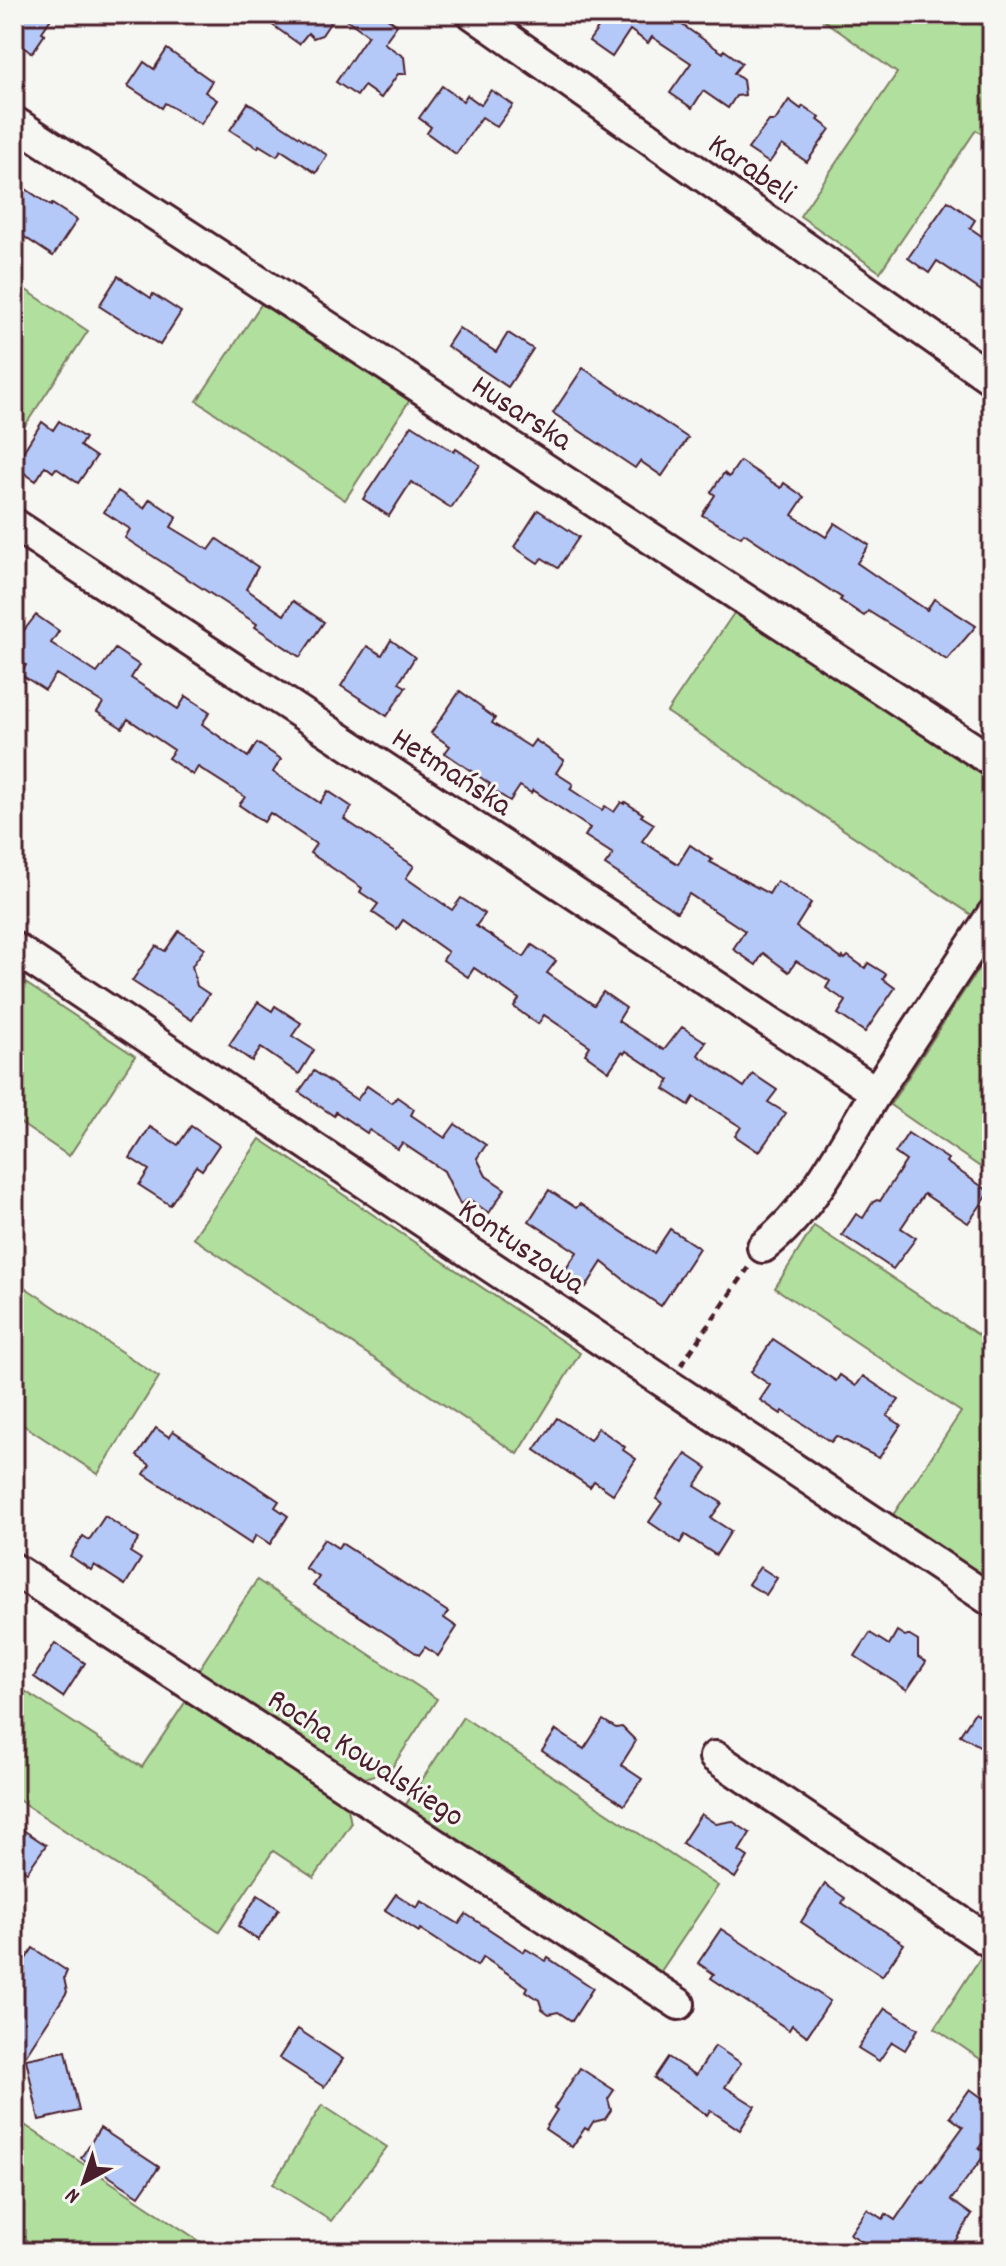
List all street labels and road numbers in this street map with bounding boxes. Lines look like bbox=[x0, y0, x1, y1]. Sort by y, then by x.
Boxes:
street label: Karabeli bbox=[697, 124, 804, 218]
street label: Husarska bbox=[461, 365, 581, 466]
street label: Hetmańska bbox=[381, 718, 521, 831]
street label: Kontuszowa bbox=[447, 1190, 594, 1309]
street label: Rocha Kowalskiego bbox=[257, 1679, 472, 1841]

